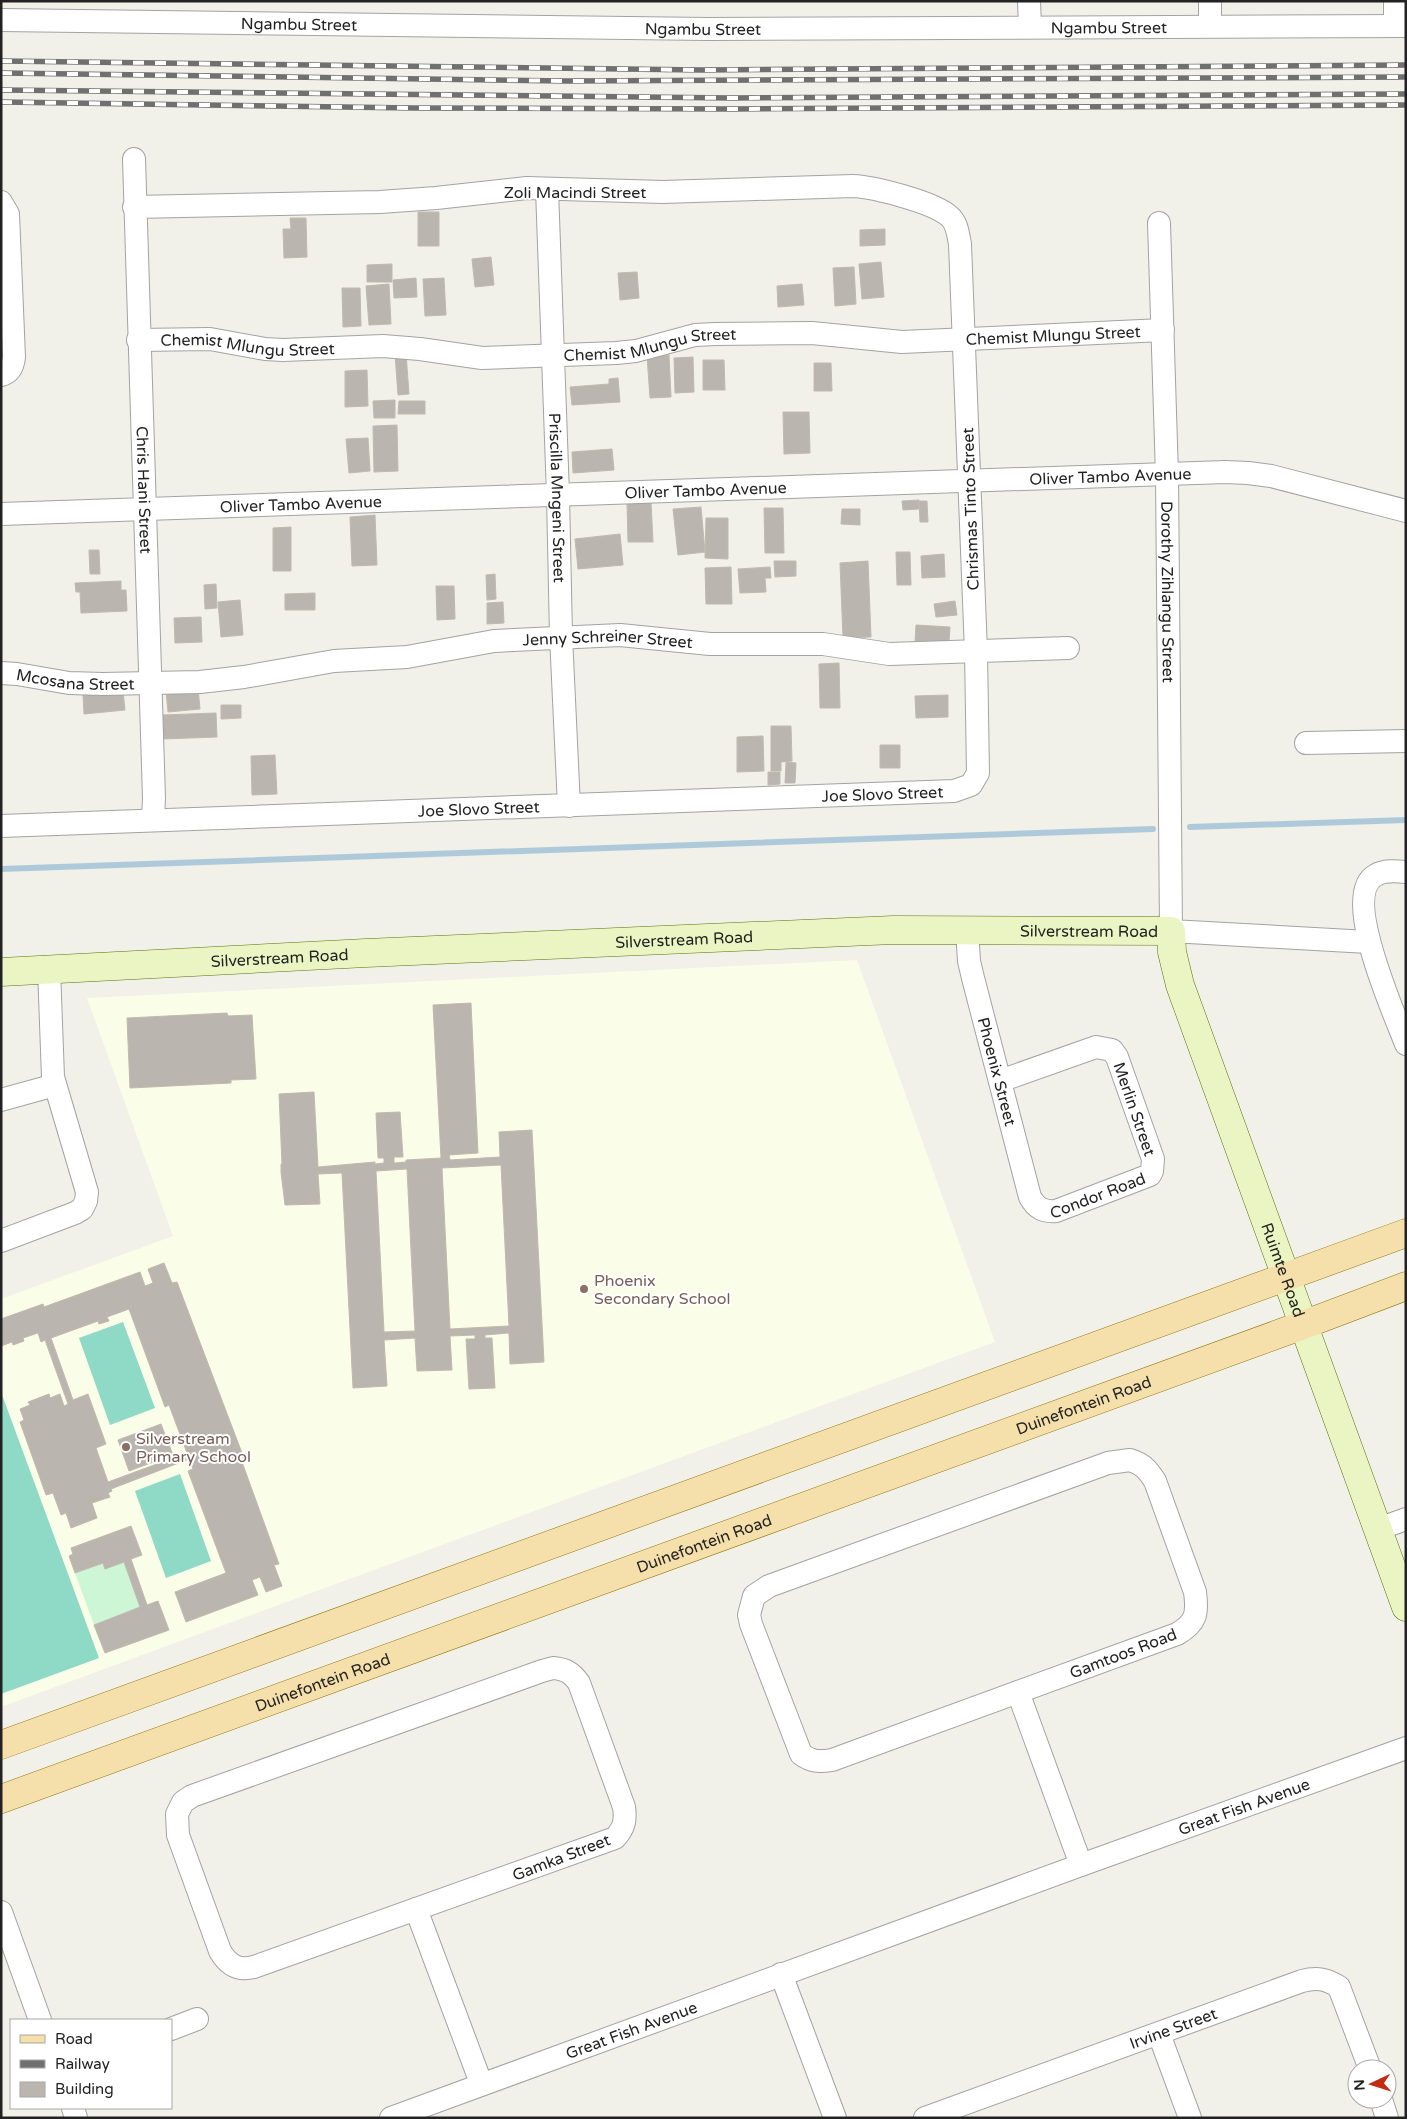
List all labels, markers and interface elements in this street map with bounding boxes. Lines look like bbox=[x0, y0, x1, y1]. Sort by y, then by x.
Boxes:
street label: Ngambu Street bbox=[241, 14, 357, 36]
street label: Ngambu Street bbox=[1051, 18, 1167, 39]
street label: Ngambu Street bbox=[645, 19, 761, 40]
street label: Zoli Macindi Street bbox=[504, 183, 646, 203]
street label: Chemist Mlungu Street bbox=[965, 322, 1141, 350]
street label: Chemist Mlungu Street bbox=[563, 325, 737, 366]
street label: Chemist Mlungu Street bbox=[160, 330, 335, 361]
street label: Priscilla Mngeni Street bbox=[544, 413, 569, 583]
street label: Chris Hani Street bbox=[131, 426, 155, 554]
street label: Chrismas Tinto Street bbox=[958, 427, 984, 591]
street label: Oliver Tambo Avenue bbox=[1029, 464, 1192, 490]
street label: Oliver Tambo Avenue bbox=[624, 478, 787, 504]
street label: Oliver Tambo Avenue bbox=[220, 492, 382, 517]
street label: Dorothy Zihlangu Street bbox=[1156, 501, 1178, 683]
street label: Jenny Schreiner Street bbox=[522, 626, 694, 653]
street label: Mcosana Street bbox=[15, 665, 135, 695]
street label: Joe Slovo Street bbox=[821, 782, 944, 807]
street label: Joe Slovo Street bbox=[417, 797, 540, 822]
street label: Silverstream Road bbox=[1020, 921, 1158, 942]
street label: Silverstream Road bbox=[615, 927, 754, 953]
street label: Silverstream Road bbox=[210, 945, 349, 972]
street label: Phoenix Street bbox=[973, 1015, 1020, 1128]
street label: Merlin Street bbox=[1109, 1060, 1159, 1159]
street label: Condor Road bbox=[1049, 1169, 1149, 1222]
street label: Ruimte Road bbox=[1256, 1220, 1309, 1320]
place label: Phoenix Secondary School bbox=[594, 1271, 730, 1309]
marker: Phoenix Secondary School bbox=[578, 1283, 590, 1295]
street label: Duinefontein Road bbox=[1013, 1372, 1154, 1440]
place label: Silverstream Primary School bbox=[136, 1429, 251, 1467]
marker: Silverstream Primary School bbox=[120, 1441, 132, 1453]
street label: Duinefontein Road bbox=[634, 1510, 775, 1578]
street label: Gamtoos Road bbox=[1067, 1624, 1180, 1684]
street label: Duinefontein Road bbox=[252, 1649, 393, 1717]
street label: Great Fish Avenue bbox=[1176, 1774, 1313, 1840]
street label: Gamka Street bbox=[510, 1830, 613, 1886]
street label: Great Fish Avenue bbox=[563, 1998, 700, 2064]
street label: Irvine Street bbox=[1127, 2004, 1220, 2054]
legend bbox=[10, 2019, 172, 2109]
text: Road bbox=[55, 2030, 93, 2048]
text: Railway bbox=[55, 2055, 110, 2073]
north arrow bbox=[1347, 2059, 1397, 2109]
text: N bbox=[1351, 2079, 1368, 2091]
text: Building bbox=[55, 2080, 114, 2098]

